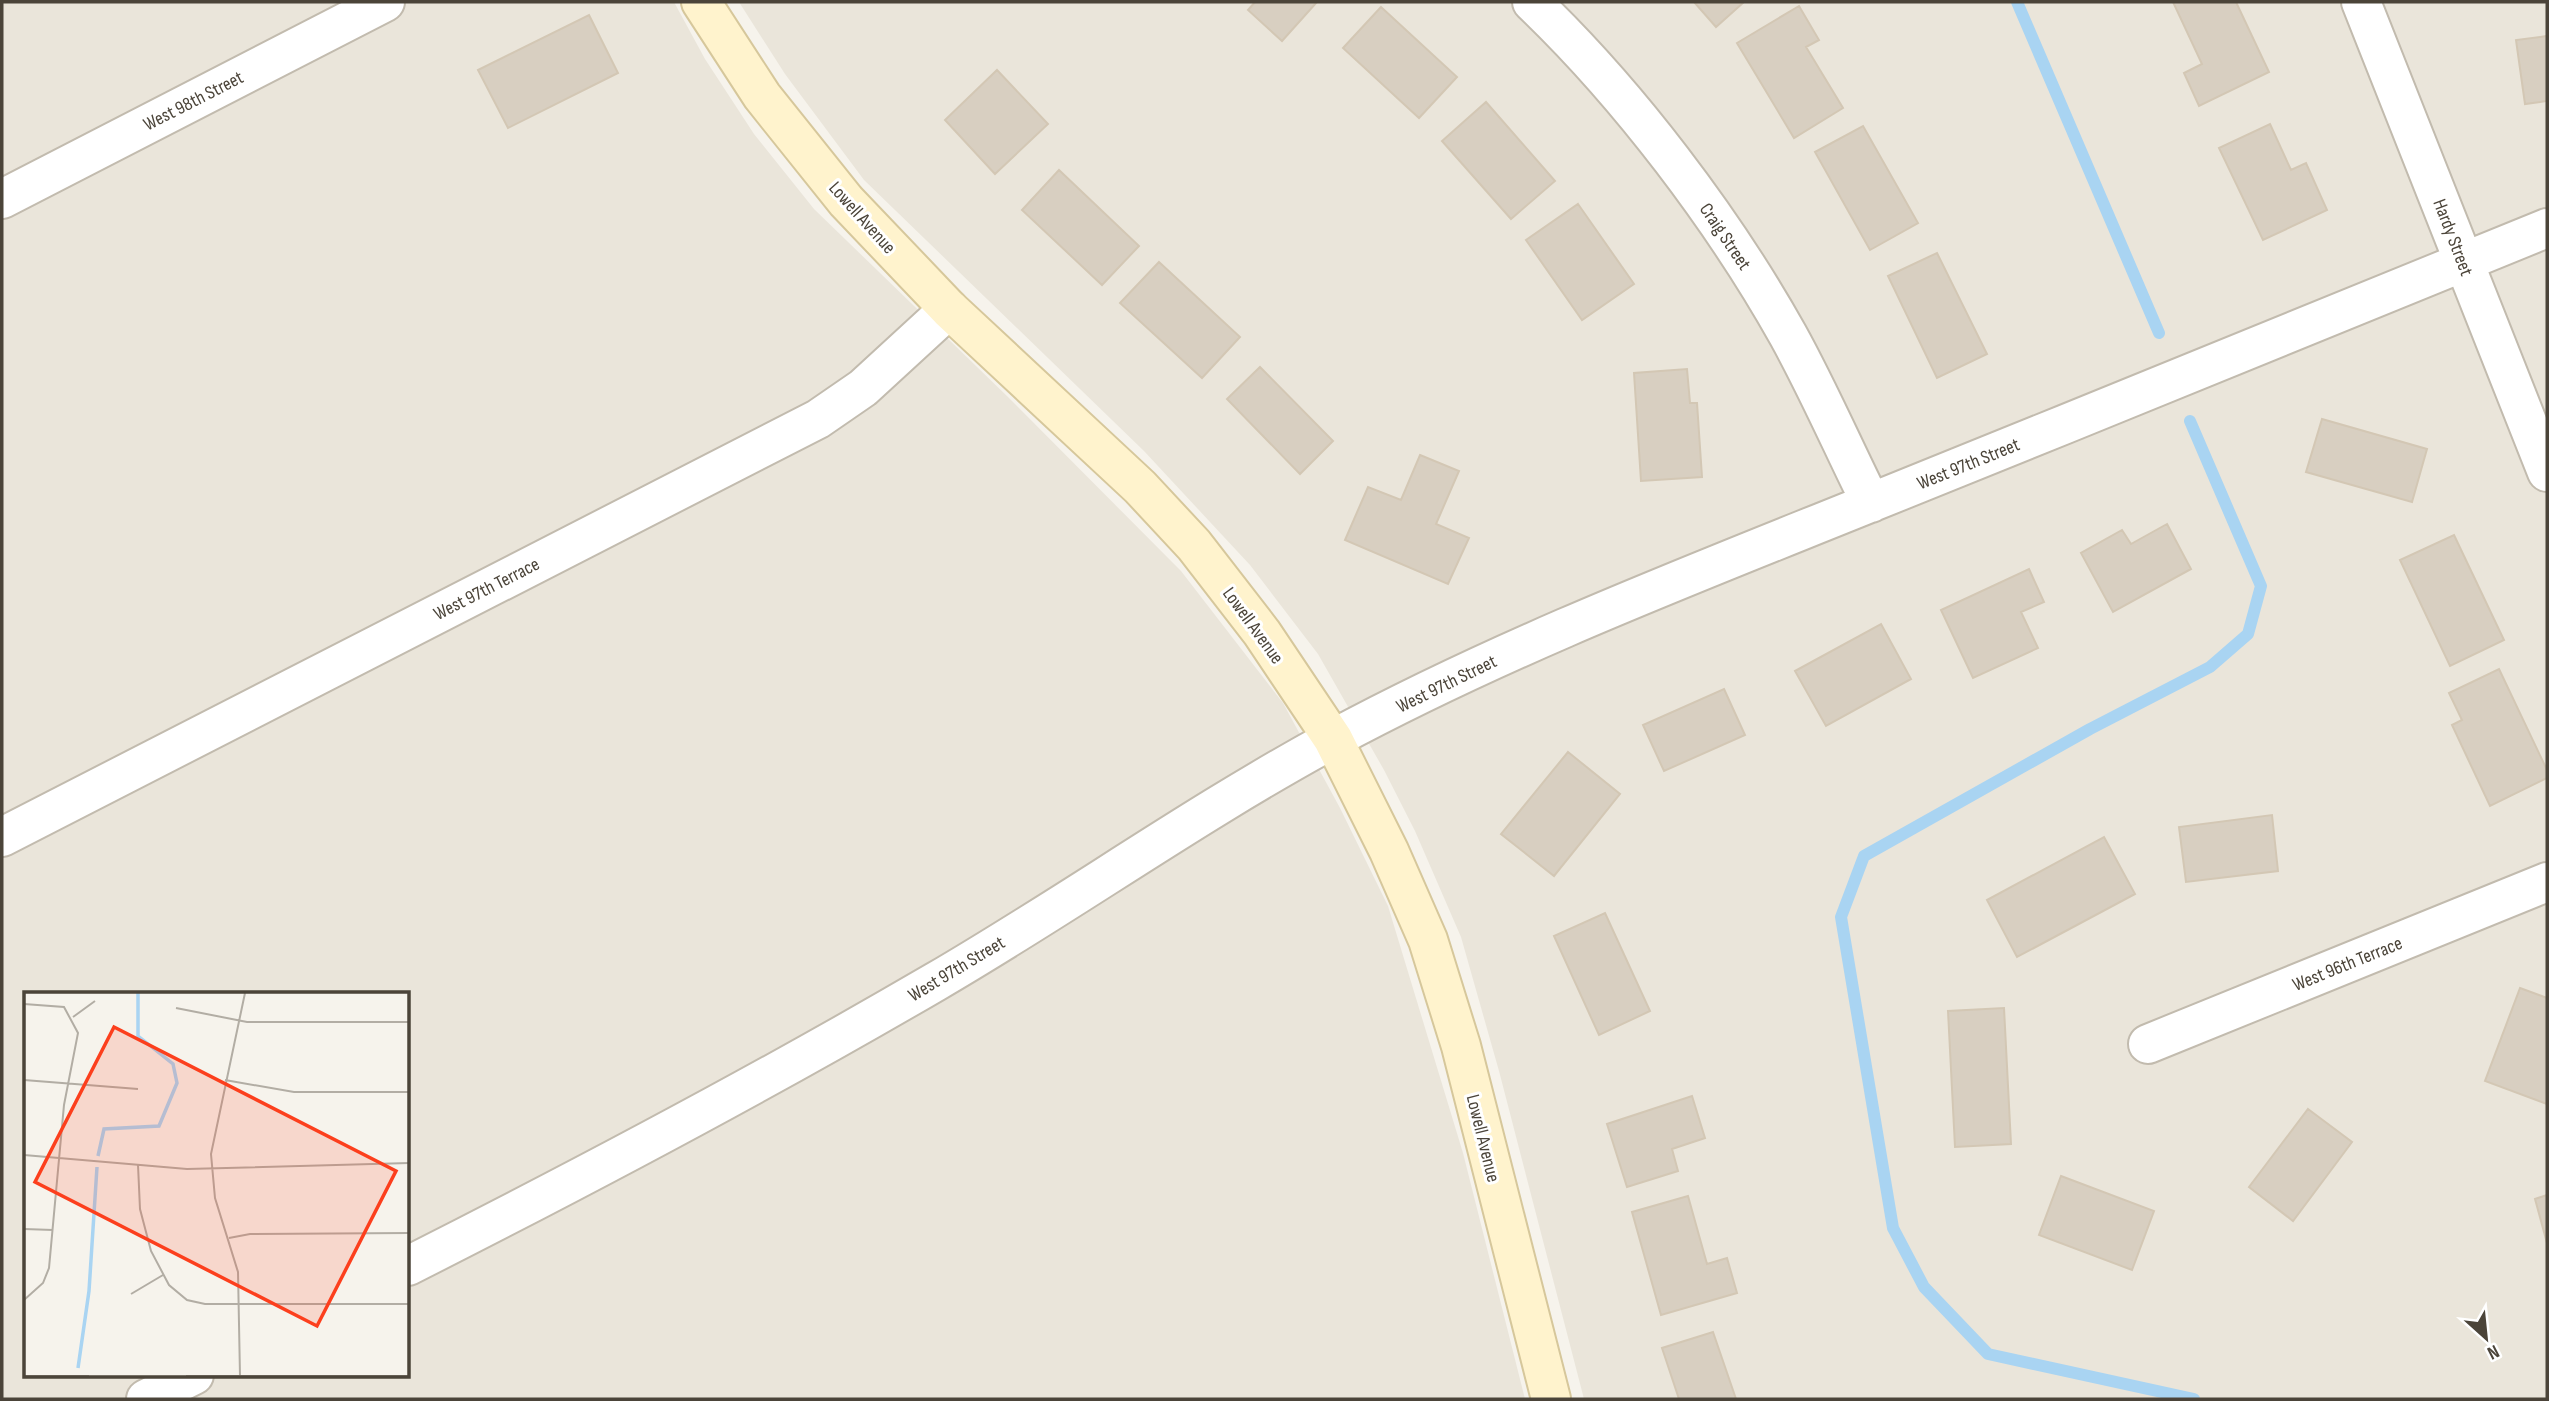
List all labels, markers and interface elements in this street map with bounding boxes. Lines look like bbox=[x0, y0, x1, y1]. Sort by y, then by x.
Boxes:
street label: West 98th Street bbox=[140, 66, 248, 136]
street label: Lowell Avenue bbox=[823, 177, 900, 259]
street label: Hardy Street bbox=[2427, 196, 2478, 279]
street label: Craig Street bbox=[1694, 199, 1756, 275]
street label: West 97th Street bbox=[1914, 433, 2023, 495]
street label: West 97th Terrace bbox=[430, 553, 543, 626]
street label: Lowell Avenue bbox=[1217, 583, 1288, 669]
street label: West 97th Street bbox=[1393, 650, 1501, 718]
street label: West 97th Street bbox=[904, 931, 1009, 1007]
street label: West 96th Terrace bbox=[2289, 932, 2406, 997]
inset map bbox=[24, 992, 410, 1376]
street label: Lowell Avenue bbox=[1461, 1092, 1505, 1185]
north arrow bbox=[2451, 1303, 2521, 1373]
text: N bbox=[2483, 1339, 2503, 1364]

